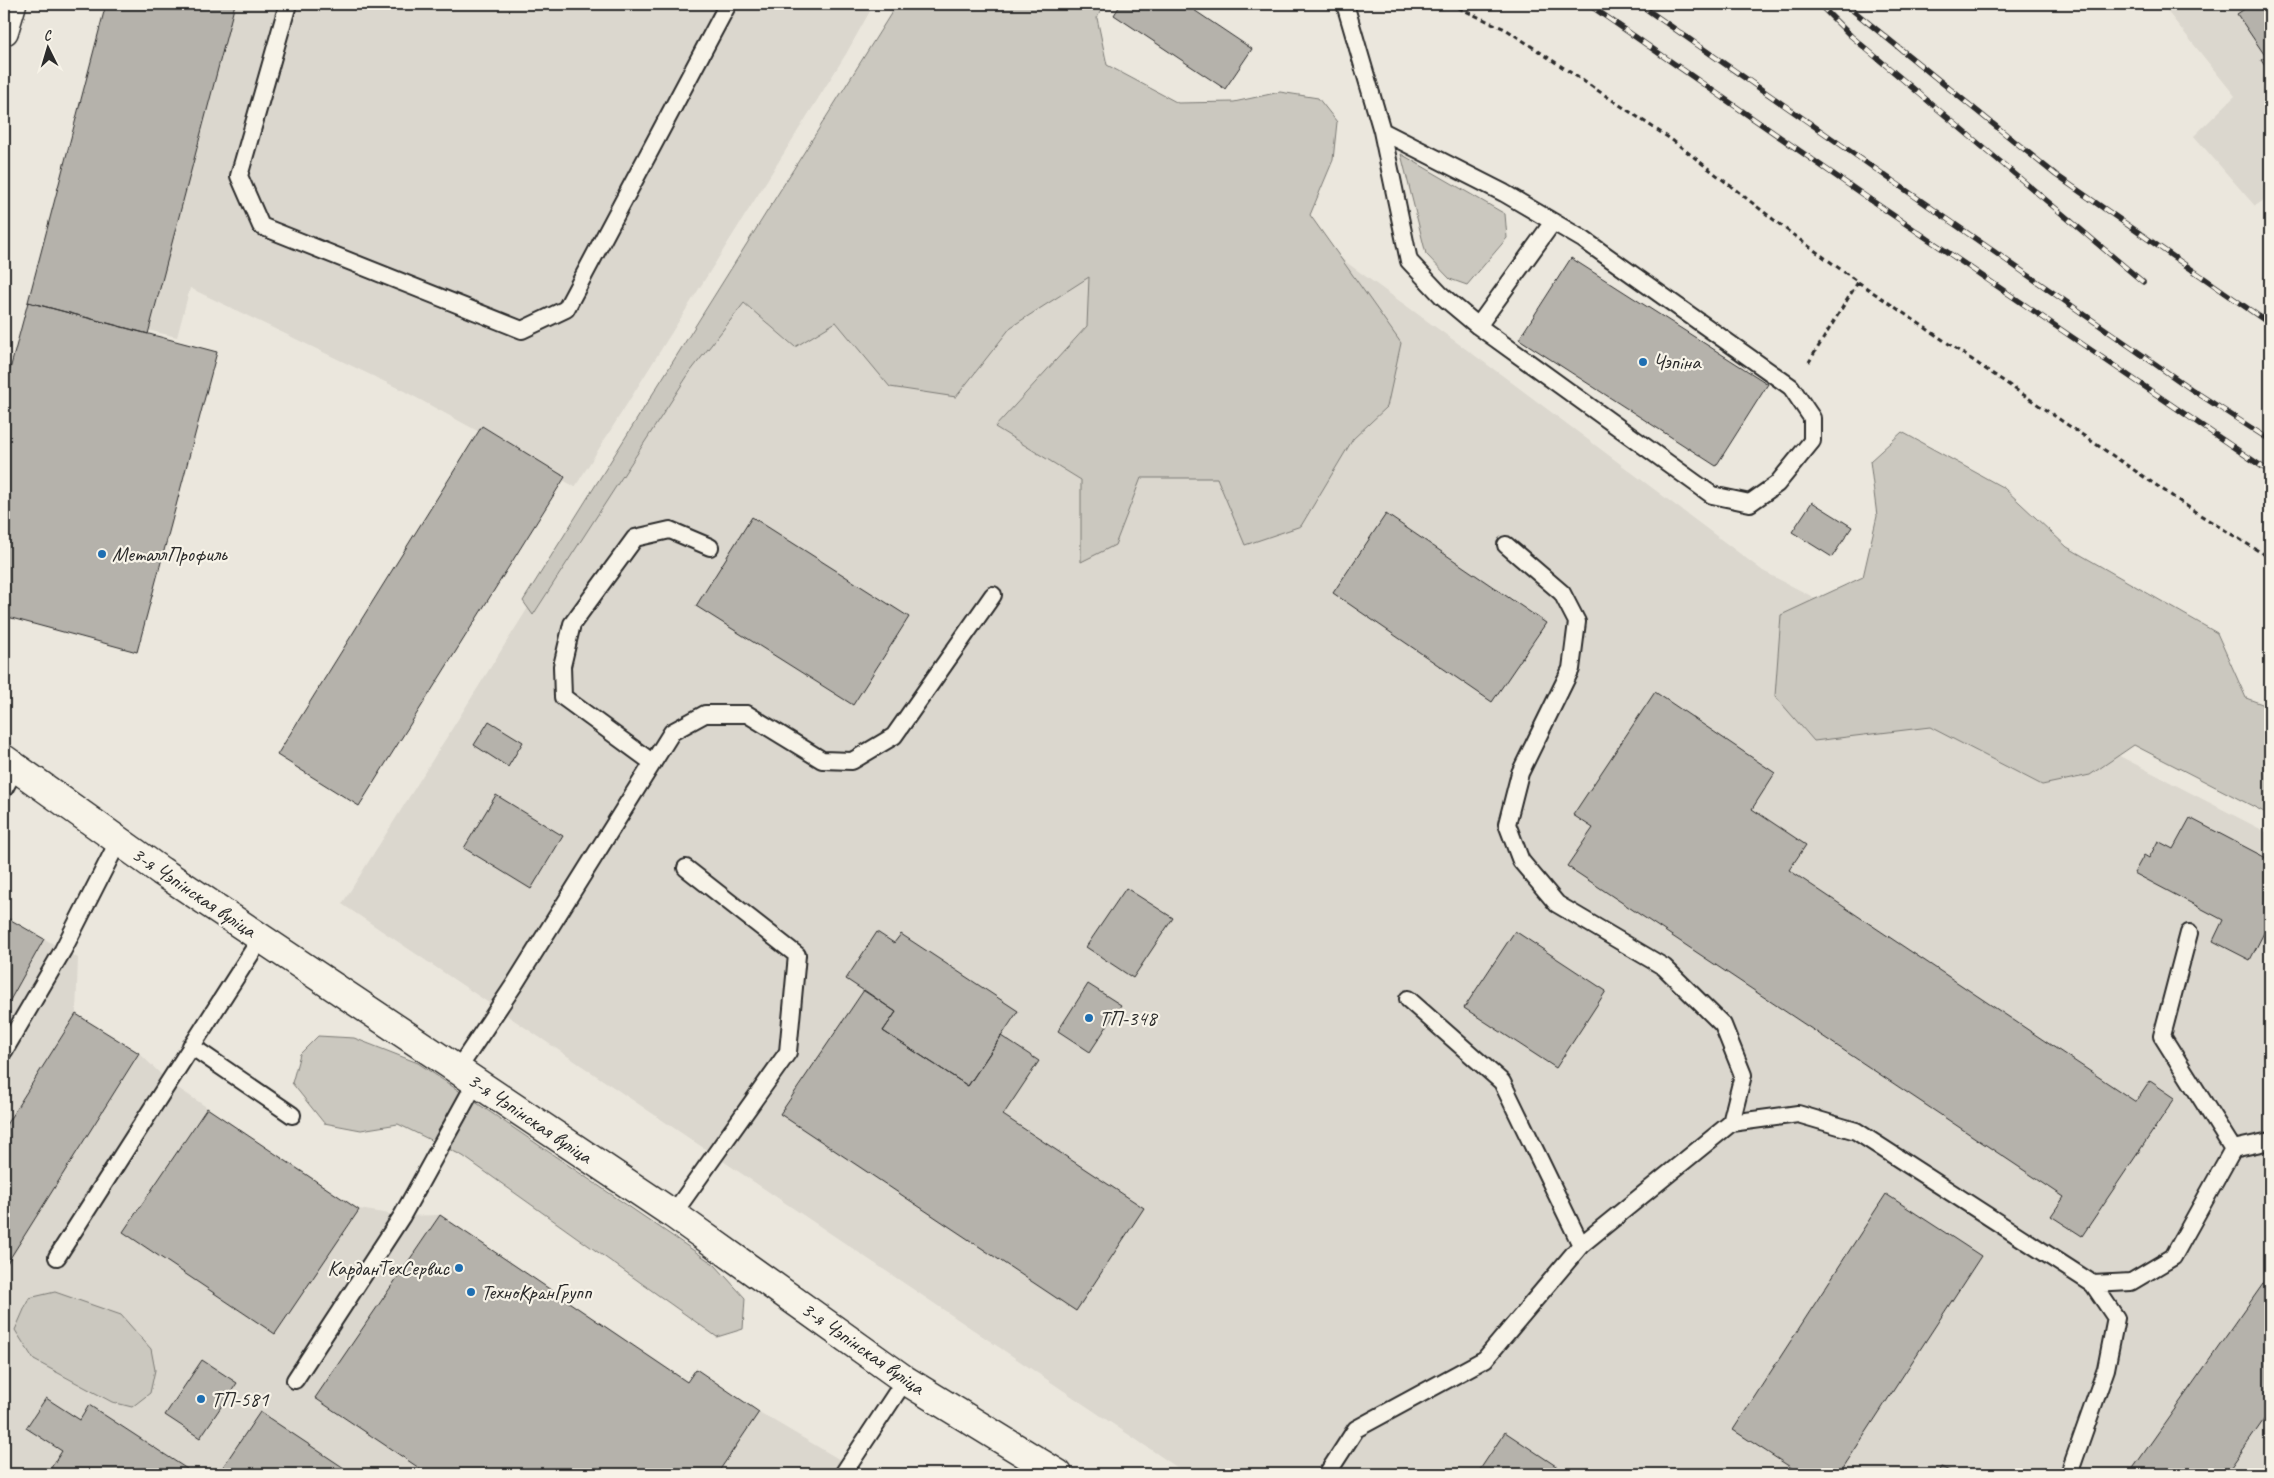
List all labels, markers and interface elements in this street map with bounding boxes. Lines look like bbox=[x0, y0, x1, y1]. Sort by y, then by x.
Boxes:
north arrow bbox=[22, 22, 72, 72]
text: С bbox=[43, 27, 53, 44]
place label: Чэпіна bbox=[1653, 349, 1702, 375]
marker: Чэпіна bbox=[1637, 356, 1649, 368]
place label: МеталлПрофиль bbox=[112, 541, 228, 567]
marker: МеталлПрофиль bbox=[96, 548, 108, 560]
street label: 3-я Чэпінская вуліца bbox=[127, 841, 263, 944]
place label: ТП-348 bbox=[1099, 1005, 1159, 1031]
marker: ТП-348 bbox=[1083, 1012, 1095, 1024]
street label: 3-я Чэпінская вуліца bbox=[463, 1067, 599, 1170]
place label: КарданТехСервис bbox=[327, 1255, 451, 1281]
marker: КарданТехСервис bbox=[453, 1262, 465, 1274]
place label: ТехноКранГрупп bbox=[481, 1279, 593, 1305]
marker: ТехноКранГрупп bbox=[465, 1286, 477, 1298]
street label: 3-я Чэпінская вуліца bbox=[796, 1296, 931, 1401]
place label: ТП-581 bbox=[211, 1386, 270, 1412]
marker: ТП-581 bbox=[195, 1393, 207, 1405]

